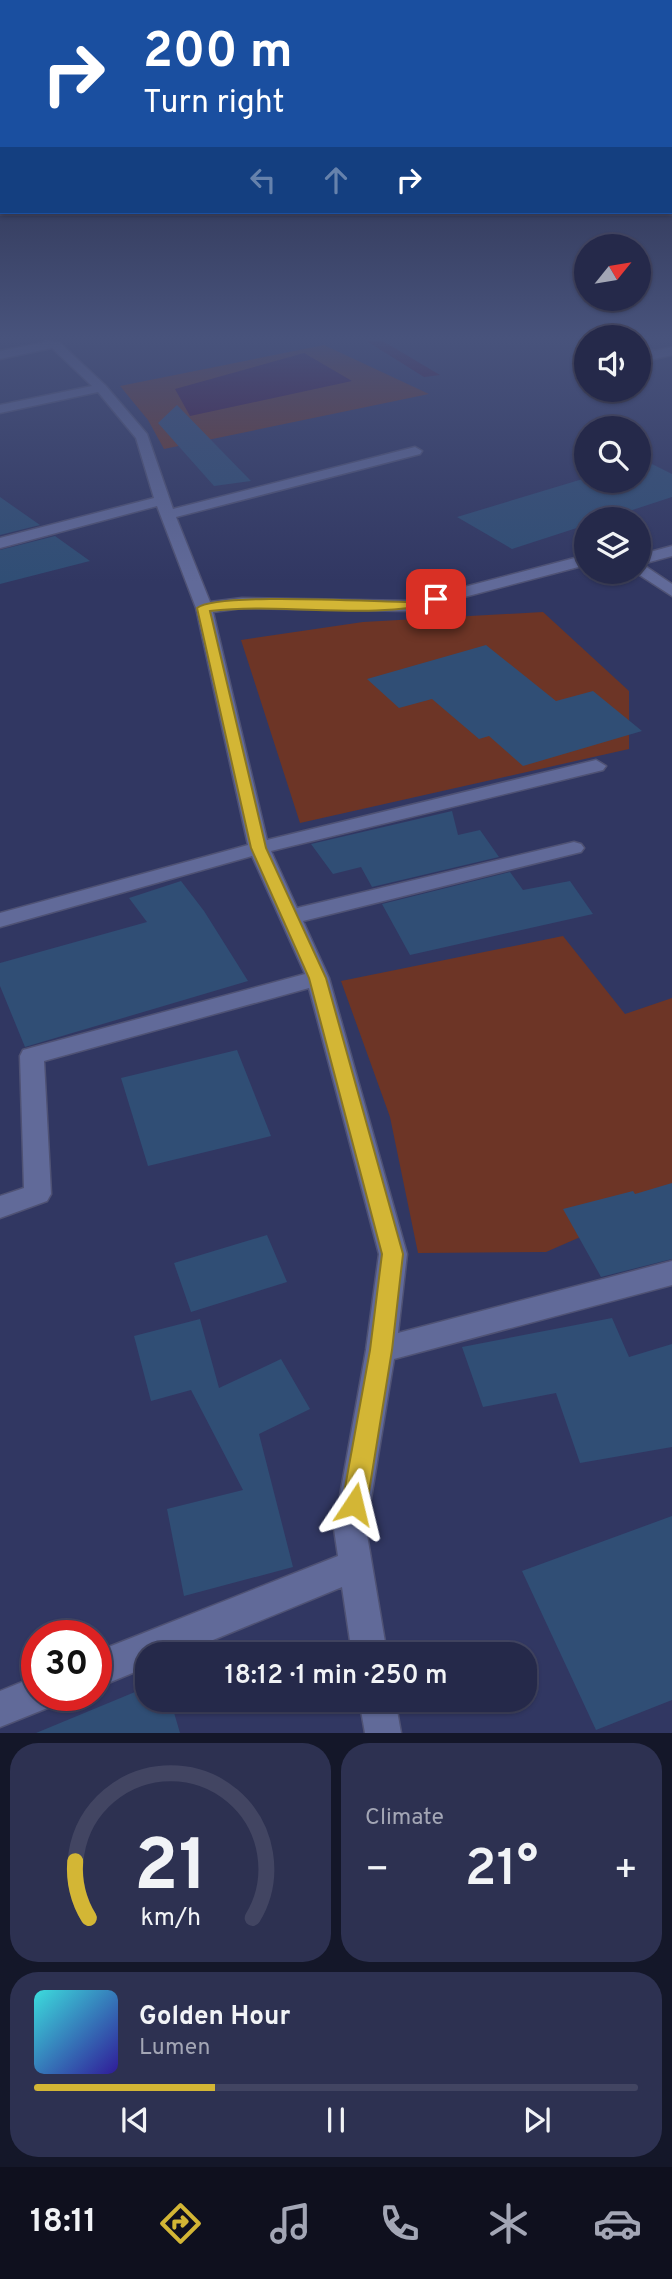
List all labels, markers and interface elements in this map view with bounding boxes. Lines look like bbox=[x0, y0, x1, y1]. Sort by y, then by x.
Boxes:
text: 200 m bbox=[143, 23, 293, 85]
icon: right bbox=[28, 28, 119, 119]
text: Turn right bbox=[143, 84, 285, 124]
icon: left bbox=[244, 161, 282, 199]
icon: ahead bbox=[317, 161, 355, 199]
icon: right bbox=[390, 161, 428, 199]
north arrow bbox=[574, 234, 651, 312]
map controls bbox=[574, 234, 651, 584]
button: sound bbox=[574, 325, 651, 402]
button: search bbox=[574, 416, 651, 493]
button: layers bbox=[574, 507, 651, 584]
pin bbox=[406, 569, 466, 629]
icon: arrive bbox=[417, 580, 455, 618]
position arrow bbox=[317, 1467, 391, 1541]
speed limit sign: 30 bbox=[21, 1620, 112, 1711]
text: 18:12 · 1 min · 250 m bbox=[224, 1660, 448, 1693]
text: Climate bbox=[365, 1804, 444, 1833]
text: 21 bbox=[134, 1825, 207, 1917]
text: 21° bbox=[465, 1838, 538, 1904]
text: − bbox=[365, 1847, 390, 1896]
text: + bbox=[613, 1847, 638, 1896]
text: km/h bbox=[140, 1903, 201, 1935]
text: Golden Hour bbox=[139, 2001, 290, 2034]
text: Lumen bbox=[139, 2034, 210, 2063]
icon: previous bbox=[116, 2101, 154, 2139]
icon: pause bbox=[317, 2101, 355, 2139]
icon: next bbox=[518, 2101, 556, 2139]
icon: directions bbox=[156, 2199, 205, 2248]
icon: music bbox=[266, 2199, 315, 2248]
icon: phone bbox=[375, 2199, 424, 2248]
icon: climate bbox=[484, 2199, 533, 2248]
icon: car bbox=[593, 2199, 642, 2248]
text: 18:11 bbox=[30, 2203, 96, 2243]

